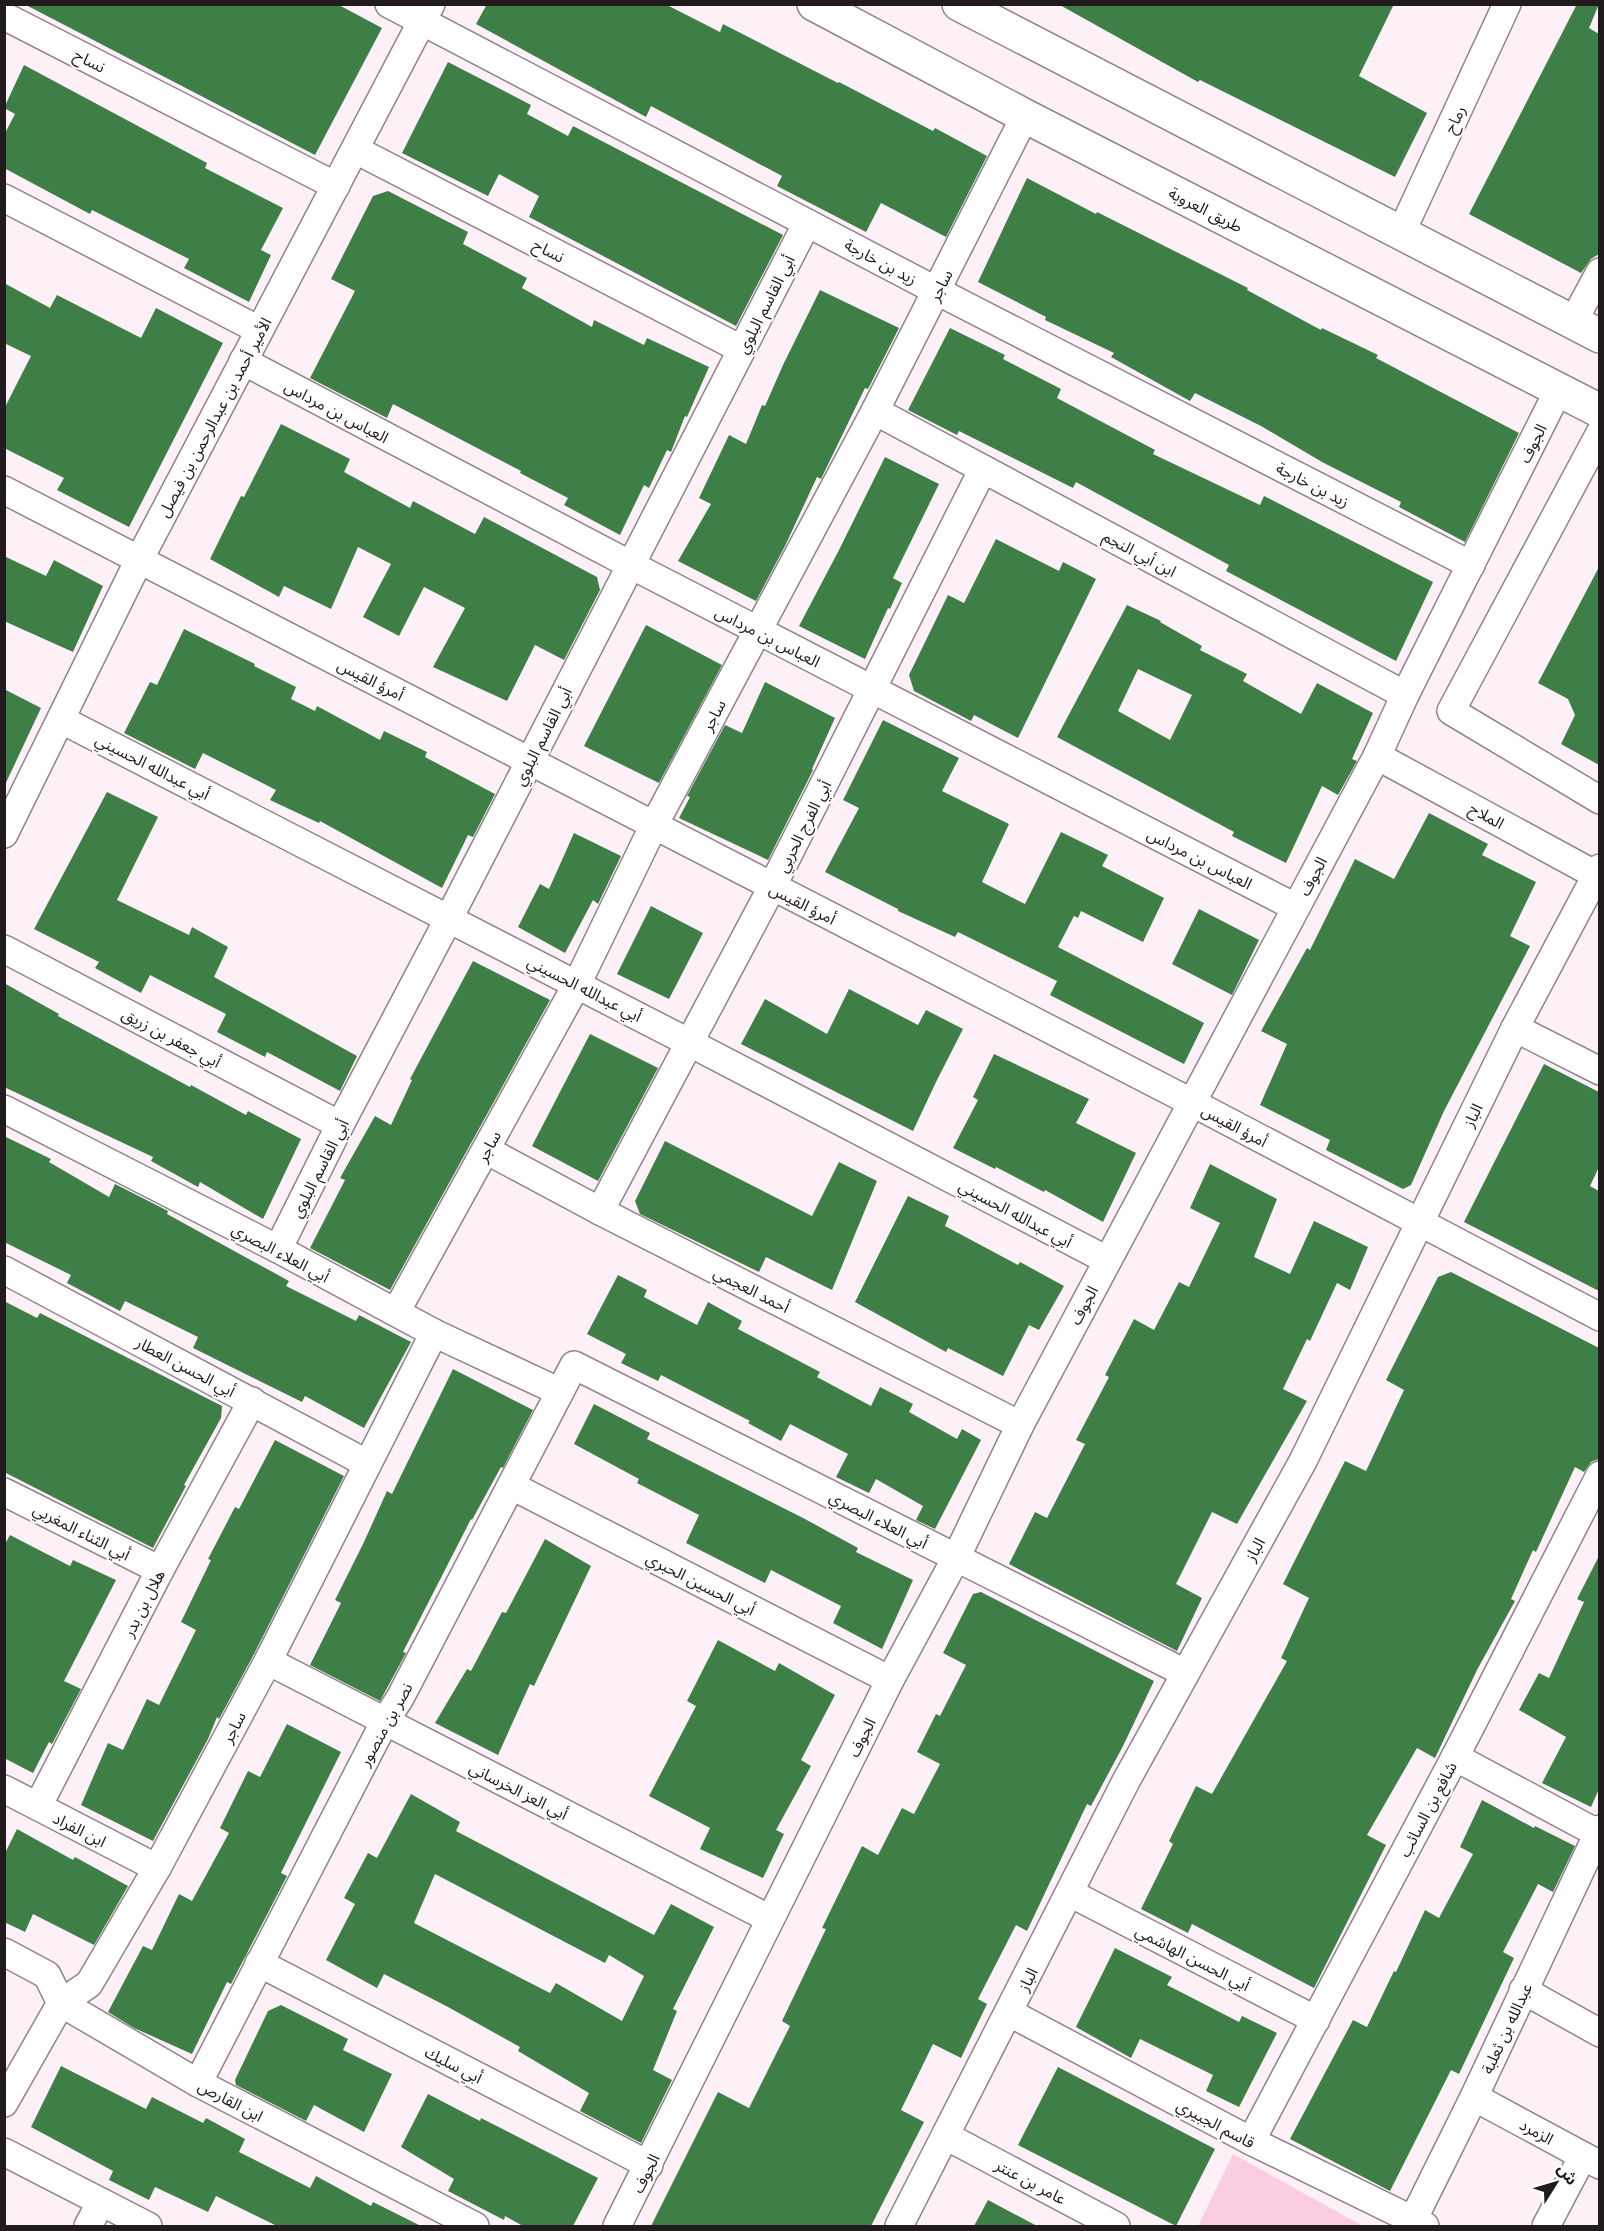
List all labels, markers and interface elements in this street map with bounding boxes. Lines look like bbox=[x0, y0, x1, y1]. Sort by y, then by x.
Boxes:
street label: نساح bbox=[69, 44, 109, 79]
street label: رماح bbox=[1439, 102, 1472, 138]
street label: طريق العروبة bbox=[1165, 182, 1246, 238]
street label: نساح bbox=[528, 234, 568, 269]
street label: زيد بن خارجة bbox=[841, 234, 921, 289]
street label: أبي القاسم البلوي bbox=[732, 252, 802, 358]
street label: ساجر bbox=[924, 266, 957, 305]
street label: الأمير أحمد بن عبدالرحمن بن فيصل bbox=[153, 314, 276, 520]
street label: العباس بن مرداس bbox=[281, 376, 392, 447]
street label: الجوف bbox=[1514, 420, 1551, 466]
street label: زيد بن خارجة bbox=[1273, 458, 1353, 511]
street label: ابن أبي النجم bbox=[1098, 526, 1180, 584]
street label: العباس بن مرداس bbox=[712, 601, 824, 671]
street label: أمرؤ القيس bbox=[334, 654, 407, 705]
street label: أبي القاسم البلوي bbox=[509, 684, 579, 790]
street label: ساجر bbox=[696, 696, 730, 735]
street label: أبي عبدالله الحسيني bbox=[91, 729, 213, 806]
street label: أبي الفرج الحربي bbox=[772, 777, 838, 877]
street label: الملاح bbox=[1464, 798, 1508, 836]
street label: العباس بن مرداس bbox=[1144, 823, 1256, 893]
street label: الجوف bbox=[1294, 853, 1331, 899]
street label: أمرؤ القيس bbox=[766, 878, 839, 929]
street label: أبي عبدالله الحسيني bbox=[523, 951, 645, 1028]
street label: أبي جعفر بن زريق bbox=[118, 1003, 225, 1074]
street label: أمرؤ القيس bbox=[1198, 1100, 1271, 1151]
street label: الباز bbox=[1458, 1100, 1487, 1131]
street label: أبي القاسم البلوي bbox=[286, 1116, 356, 1222]
street label: ساجر bbox=[471, 1127, 505, 1166]
street label: أبي عبدالله الحسيني bbox=[954, 1175, 1076, 1254]
street label: أبي العلاء البصري bbox=[227, 1218, 333, 1289]
street label: أحمد العجمي bbox=[709, 1262, 793, 1320]
street label: الجوف bbox=[1065, 1282, 1102, 1328]
street label: أبي الحسن العطار bbox=[130, 1331, 239, 1403]
street label: أبي العلاء البصري bbox=[825, 1486, 931, 1555]
street label: أبي الثناء المغربي bbox=[29, 1498, 134, 1567]
street label: الباز bbox=[1239, 1534, 1269, 1565]
street label: أبي الحسين الحبري bbox=[642, 1547, 759, 1622]
street label: هلال بن بدر bbox=[118, 1566, 170, 1642]
street label: نصر بن منصور bbox=[354, 1679, 417, 1770]
street label: ساجر bbox=[216, 1708, 250, 1747]
street label: الجوف bbox=[843, 1714, 880, 1760]
street label: أبي العز الخرساني bbox=[465, 1757, 571, 1826]
street label: شافع بن السائب bbox=[1394, 1758, 1464, 1862]
street label: ابن الفراد bbox=[50, 1808, 110, 1851]
street label: أبي الحسن الهاشمي bbox=[1131, 1920, 1253, 1997]
street label: الباز bbox=[1013, 1964, 1042, 1995]
street label: عبدالله بن ثعلبة bbox=[1477, 1980, 1536, 2077]
street label: أبي سليك bbox=[420, 2041, 486, 2090]
street label: ابن القارص bbox=[195, 2075, 267, 2126]
street label: قاسم الجبيري bbox=[1172, 2095, 1258, 2155]
street label: الزمرد bbox=[1516, 2114, 1557, 2149]
street label: الجوف bbox=[627, 2150, 664, 2196]
north arrow bbox=[1526, 2153, 1586, 2213]
street label: عامر بن عنتر bbox=[991, 2154, 1070, 2208]
text: ش bbox=[1553, 2159, 1583, 2189]

